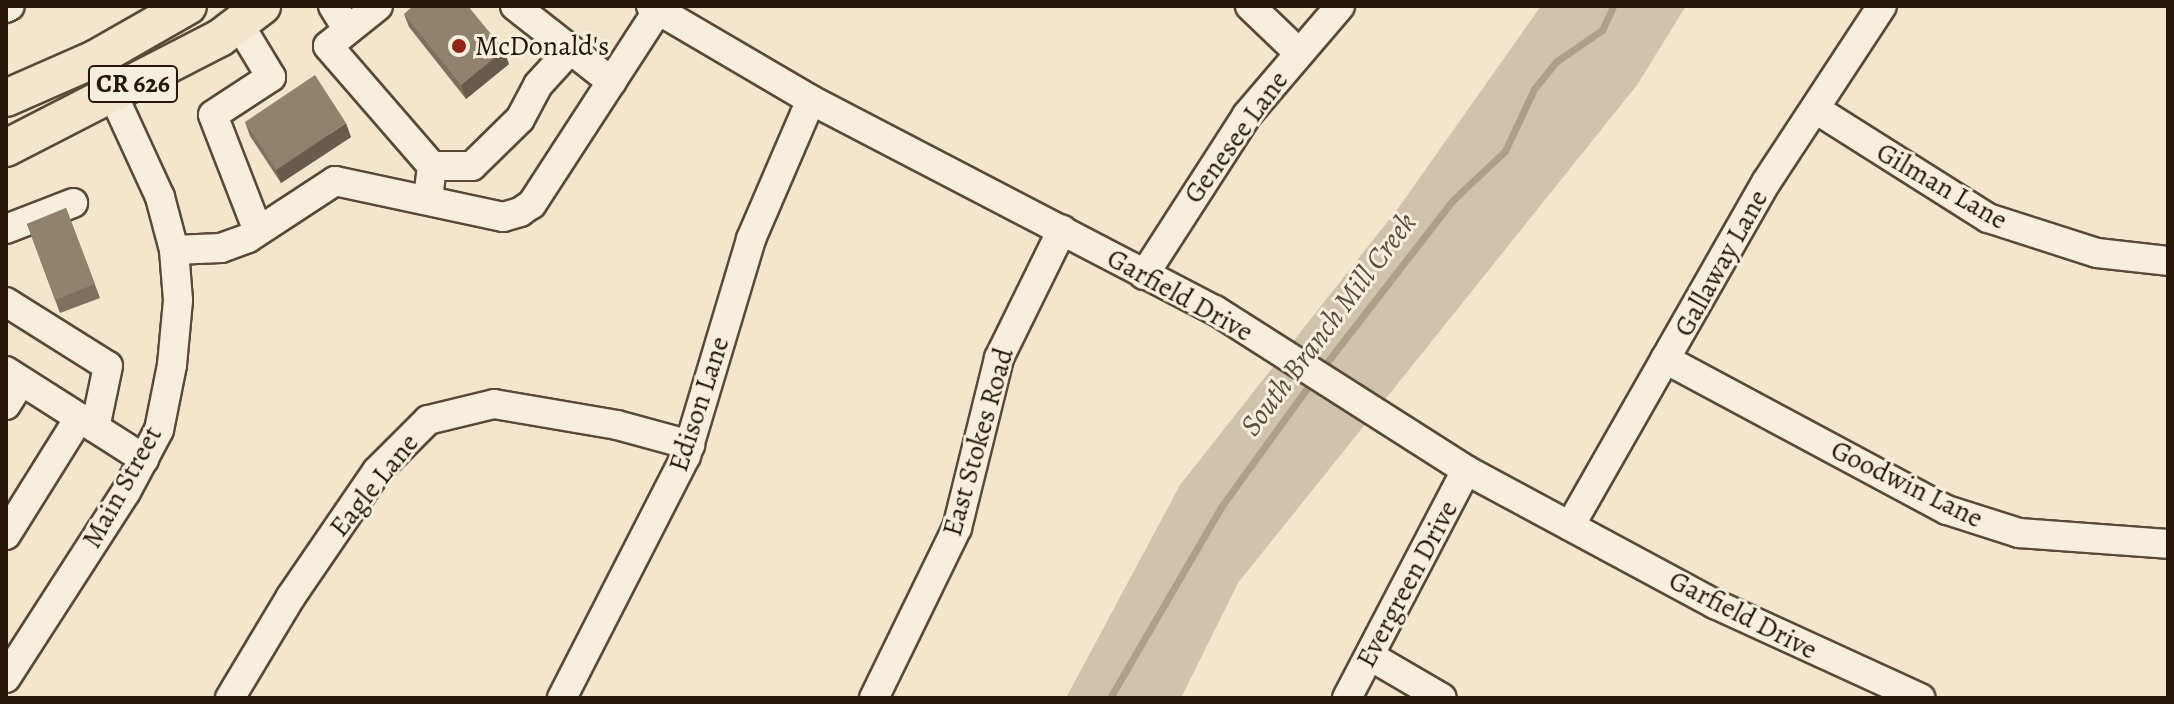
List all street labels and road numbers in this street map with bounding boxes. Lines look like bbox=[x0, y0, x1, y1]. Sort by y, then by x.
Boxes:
road number: CR 626 bbox=[87, 62, 179, 106]
street label: Genesee Lane bbox=[1177, 64, 1295, 210]
street label: Gilman Lane bbox=[1871, 135, 2013, 237]
street label: Gallaway Lane bbox=[1667, 184, 1775, 342]
street label: Garfield Drive bbox=[1101, 241, 1259, 349]
street label: Edison Lane bbox=[661, 332, 737, 476]
street label: East Stokes Road bbox=[935, 344, 1021, 540]
street label: Main Street bbox=[75, 420, 169, 554]
street label: Eagle Lane bbox=[322, 427, 426, 543]
street label: Goodwin Lane bbox=[1826, 433, 1988, 535]
street label: Evergreen Drive bbox=[1349, 495, 1465, 673]
street label: Garfield Drive bbox=[1663, 563, 1823, 667]

